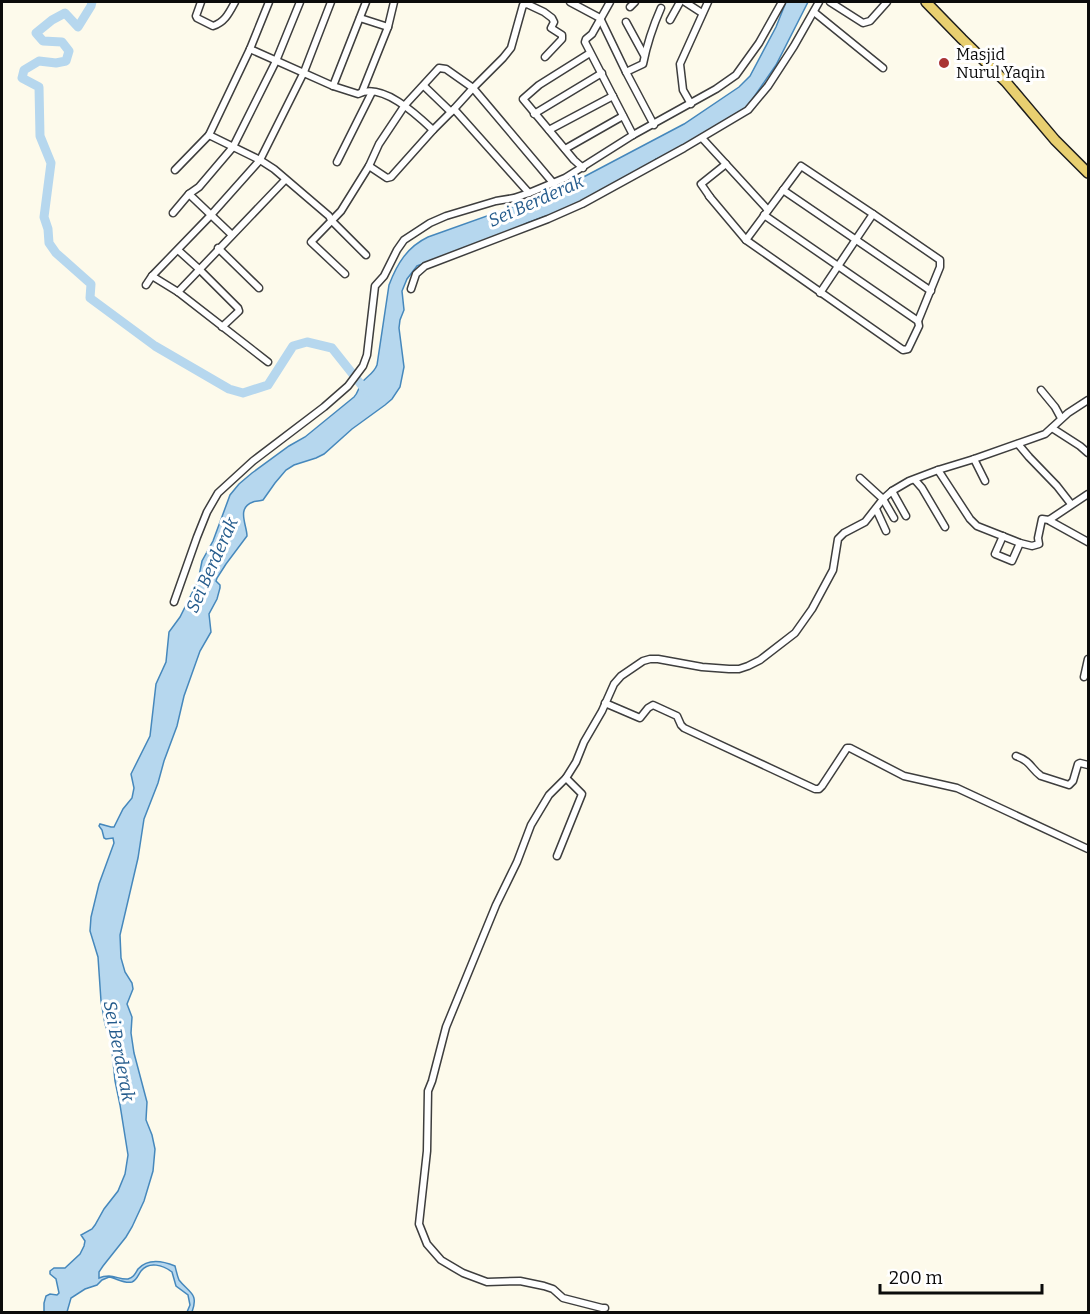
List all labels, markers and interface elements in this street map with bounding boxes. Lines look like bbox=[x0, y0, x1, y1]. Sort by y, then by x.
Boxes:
place label: Masjid Nurul Yaqin bbox=[956, 45, 1045, 82]
marker: Masjid Nurul Yaqin bbox=[937, 56, 951, 70]
water label: Sei Berderak bbox=[485, 170, 587, 232]
water label: Sei Berderak bbox=[181, 514, 243, 616]
water label: Sei Berderak bbox=[98, 999, 140, 1103]
scale bar bbox=[880, 1257, 1042, 1295]
text: 200 m bbox=[889, 1267, 943, 1289]

